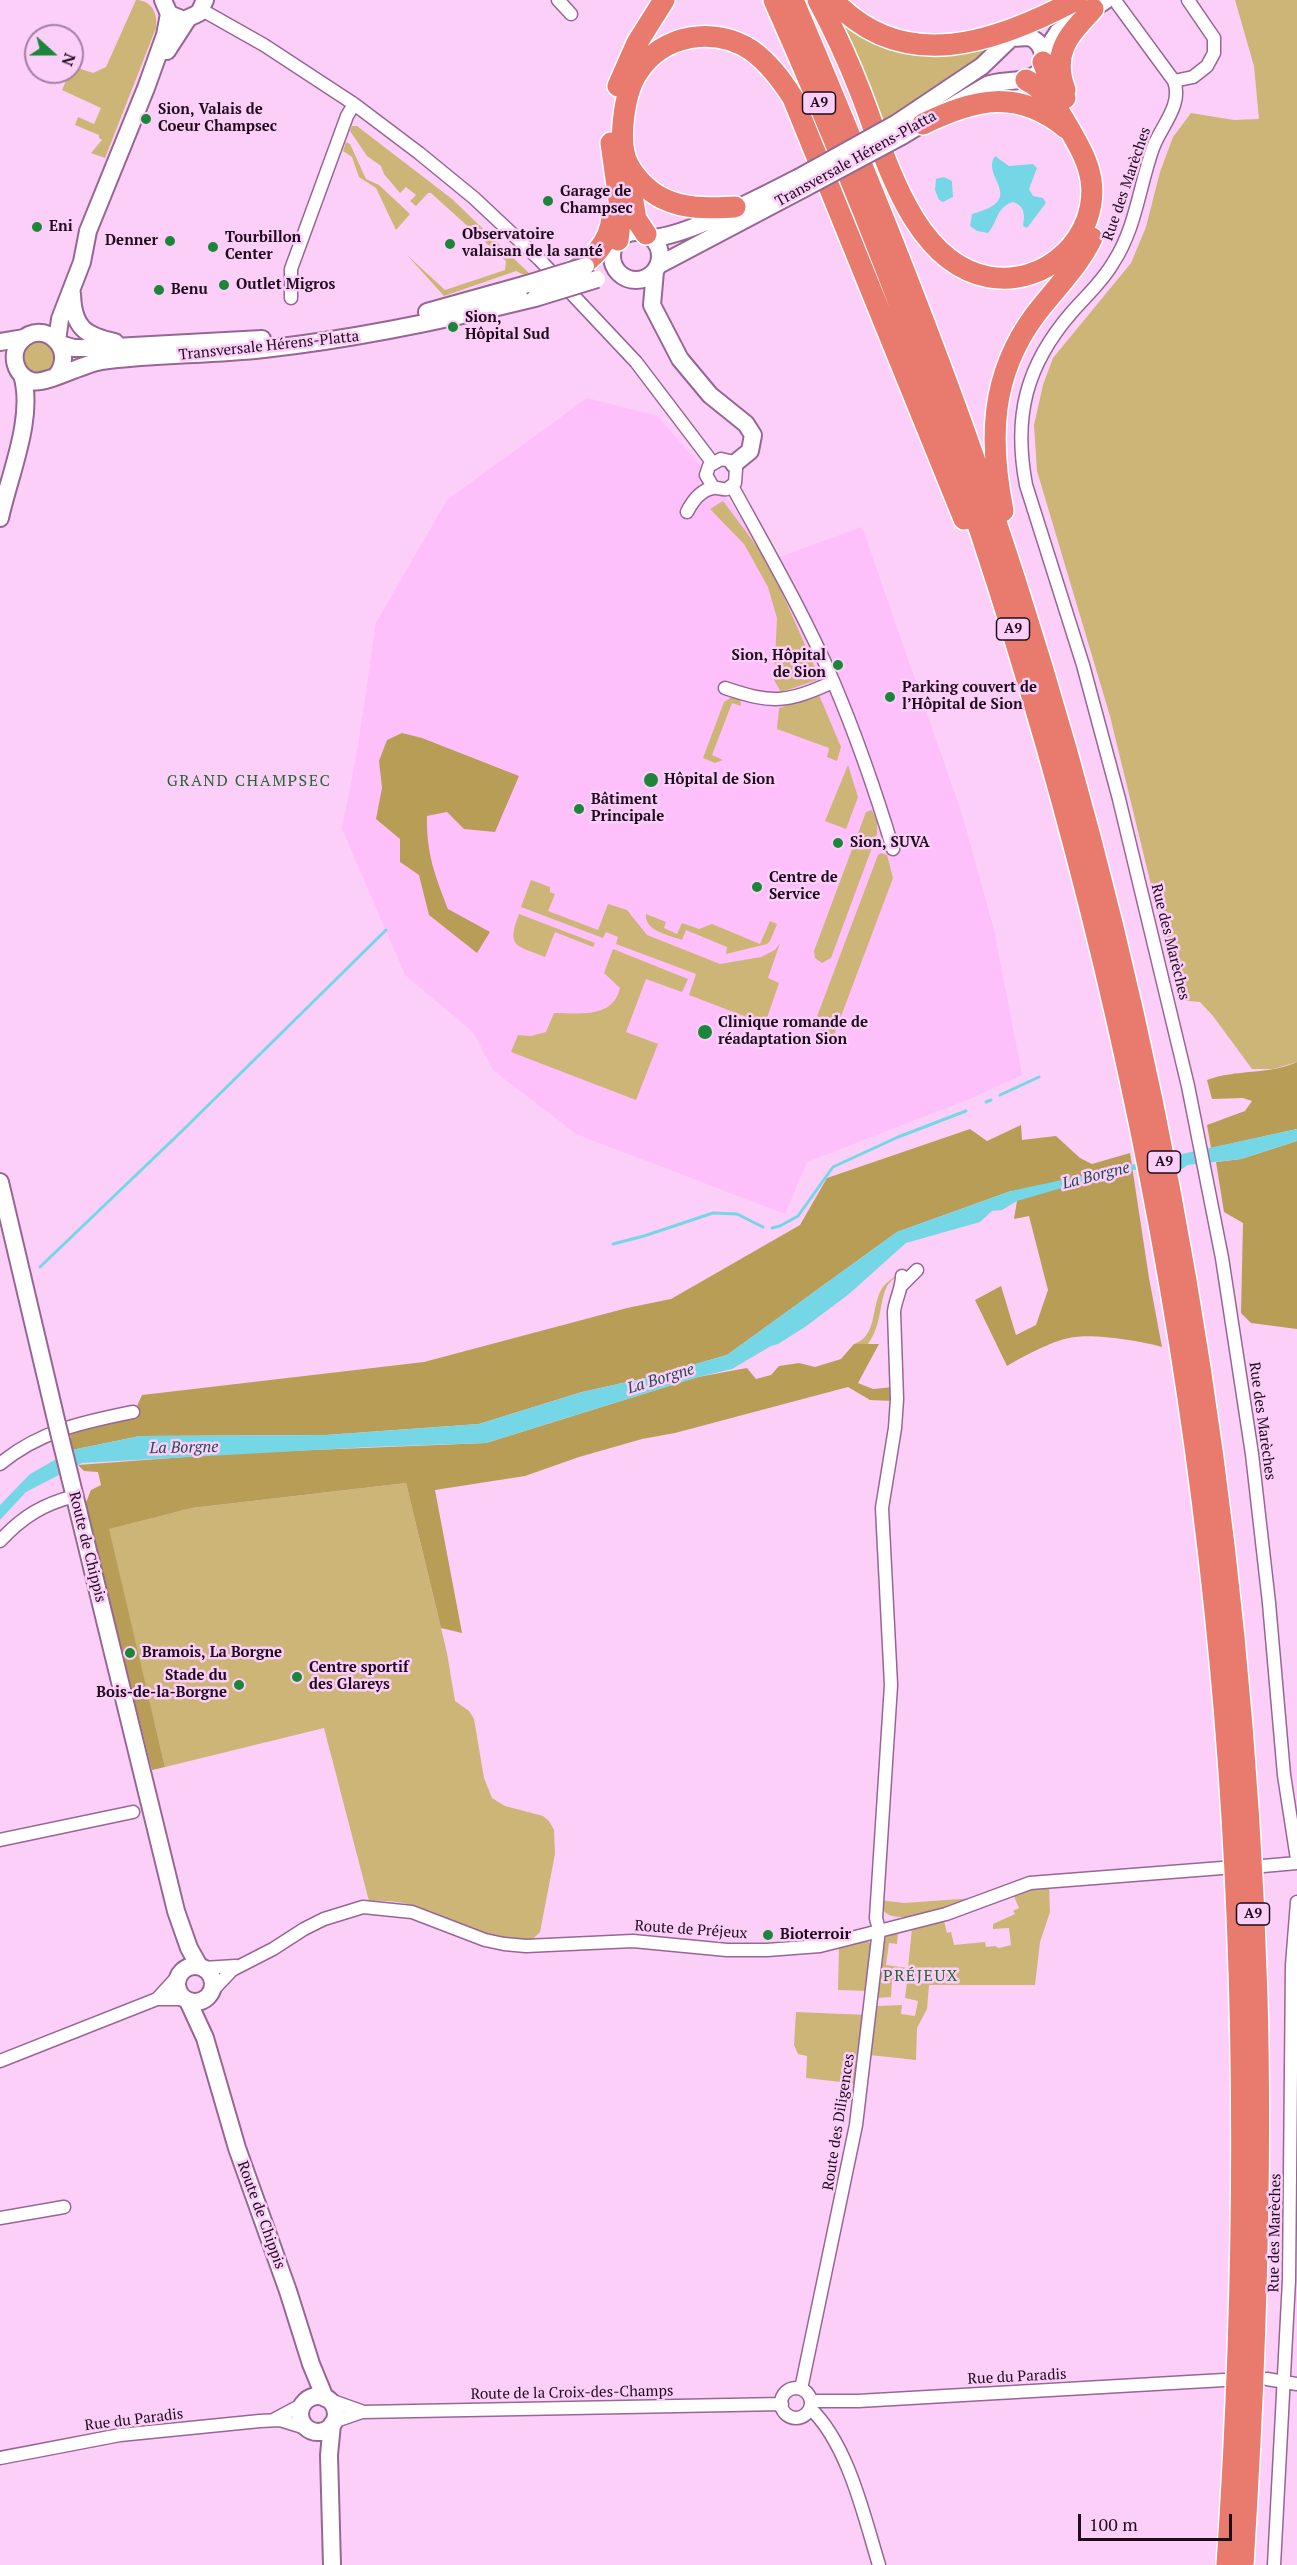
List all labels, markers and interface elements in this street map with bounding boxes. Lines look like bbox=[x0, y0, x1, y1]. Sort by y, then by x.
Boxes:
north arrow bbox=[24, 24, 84, 84]
text: N bbox=[56, 50, 81, 69]
road number: A9 bbox=[802, 92, 836, 114]
place label: Sion, Valais de Coeur Champsec bbox=[158, 101, 277, 136]
street label: Transversale Hérens-Platta bbox=[772, 107, 940, 211]
marker: Sion, Valais de Coeur Champsec bbox=[139, 112, 153, 126]
street label: Rue des Marèches bbox=[1099, 125, 1155, 243]
place label: Garage de Champsec bbox=[560, 183, 633, 218]
marker: Garage de Champsec bbox=[541, 194, 555, 208]
place label: Eni bbox=[49, 218, 73, 236]
marker: Eni bbox=[30, 220, 44, 234]
place label: Observatoire valaisan de la santé bbox=[462, 226, 603, 261]
place label: Tourbillon Center bbox=[225, 229, 301, 264]
place label: Denner bbox=[105, 232, 158, 250]
marker: Denner bbox=[163, 234, 177, 248]
marker: Observatoire valaisan de la santé bbox=[443, 237, 457, 251]
marker: Tourbillon Center bbox=[206, 240, 220, 254]
place label: Outlet Migros bbox=[236, 276, 335, 294]
marker: Outlet Migros bbox=[217, 278, 231, 292]
place label: Benu bbox=[171, 281, 208, 299]
marker: Benu bbox=[152, 283, 166, 297]
place label: Sion, Hôpital Sud bbox=[465, 309, 550, 344]
marker: Sion, Hôpital Sud bbox=[446, 320, 460, 334]
street label: Transversale Hérens-Platta bbox=[178, 328, 360, 364]
road number: A9 bbox=[996, 618, 1030, 640]
place label: Sion, Hôpital de Sion bbox=[732, 647, 826, 682]
marker: Sion, Hôpital de Sion bbox=[831, 658, 845, 672]
place label: Parking couvert de l’Hôpital de Sion bbox=[902, 679, 1037, 714]
marker: Parking couvert de l’Hôpital de Sion bbox=[883, 690, 897, 704]
district label: GRAND CHAMPSEC bbox=[167, 771, 331, 791]
marker: Hôpital de Sion bbox=[642, 771, 660, 789]
place label: Hôpital de Sion bbox=[664, 771, 775, 789]
place label: Bâtiment Principale bbox=[591, 791, 664, 826]
marker: Bâtiment Principale bbox=[572, 802, 586, 816]
place label: Sion, SUVA bbox=[850, 834, 930, 852]
marker: Sion, SUVA bbox=[831, 836, 845, 850]
place label: Centre de Service bbox=[769, 869, 838, 904]
marker: Centre de Service bbox=[750, 880, 764, 894]
street label: Rue des Marèches bbox=[1147, 882, 1193, 1002]
place label: Clinique romande de réadaptation Sion bbox=[718, 1014, 868, 1049]
marker: Clinique romande de réadaptation Sion bbox=[696, 1023, 714, 1041]
road number: A9 bbox=[1148, 1151, 1180, 1173]
water label: La Borgne bbox=[1060, 1158, 1132, 1194]
water label: La Borgne bbox=[625, 1360, 697, 1398]
street label: Rue des Marèches bbox=[1245, 1361, 1279, 1481]
water label: La Borgne bbox=[149, 1438, 219, 1458]
street label: Route de Chippis bbox=[65, 1490, 109, 1604]
place label: Bramois, La Borgne bbox=[142, 1644, 282, 1662]
marker: Bramois, La Borgne bbox=[123, 1646, 137, 1660]
place label: Centre sportif des Glareys bbox=[309, 1659, 409, 1694]
place label: Stade du Bois-de-la-Borgne bbox=[96, 1667, 227, 1702]
marker: Centre sportif des Glareys bbox=[290, 1670, 304, 1684]
marker: Stade du Bois-de-la-Borgne bbox=[232, 1678, 246, 1692]
road number: A9 bbox=[1236, 1903, 1270, 1925]
street label: Route de Préjeux bbox=[634, 1917, 748, 1943]
place label: Bioterroir bbox=[780, 1926, 851, 1944]
marker: Bioterroir bbox=[761, 1928, 775, 1942]
district label: PRÉJEUX bbox=[883, 1966, 959, 1986]
street label: Route des Diligences bbox=[819, 2052, 859, 2192]
street label: Route de Chippis bbox=[233, 2159, 289, 2271]
street label: Rue des Marèches bbox=[1265, 2173, 1285, 2293]
street label: Rue du Paradis bbox=[967, 2365, 1067, 2389]
street label: Route de la Croix-des-Champs bbox=[470, 2382, 674, 2404]
street label: Rue du Paradis bbox=[84, 2405, 184, 2435]
scale bar bbox=[1081, 2502, 1236, 2540]
text: 100 m bbox=[1089, 2512, 1138, 2536]

